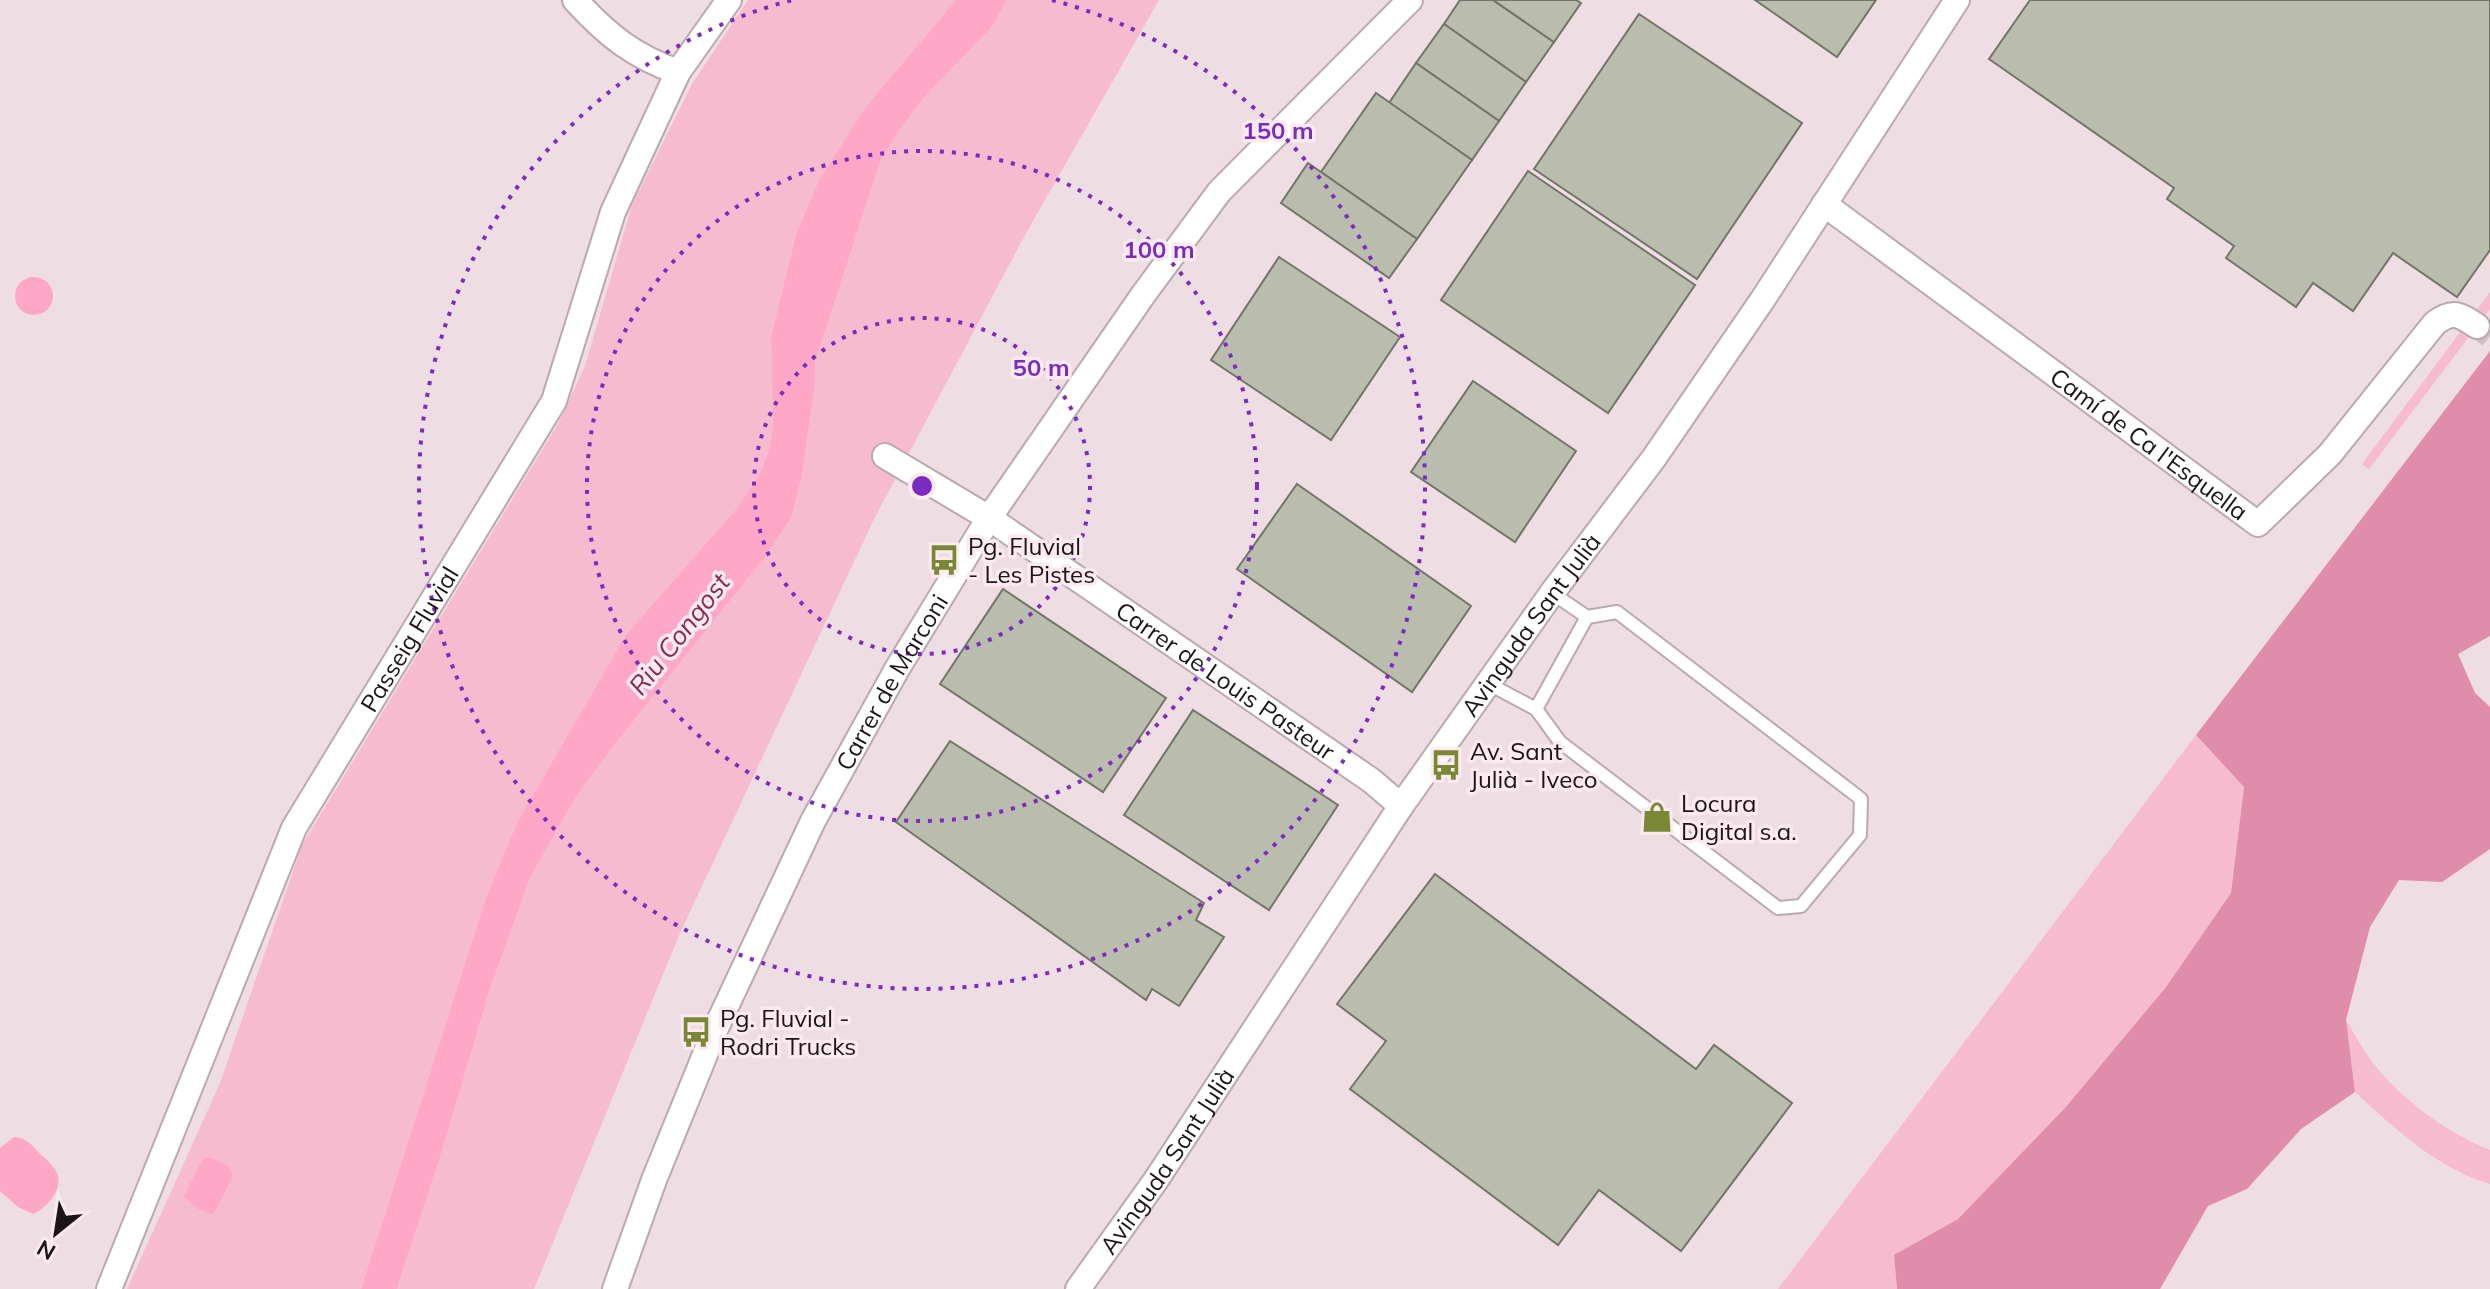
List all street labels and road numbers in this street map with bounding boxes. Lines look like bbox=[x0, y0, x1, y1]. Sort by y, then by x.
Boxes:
street label: Camí de Ca l'Esquella bbox=[2044, 361, 2254, 526]
street label: Avinguda Sant Julià bbox=[1454, 527, 1607, 722]
street label: Passeig Fluvial bbox=[353, 561, 465, 717]
street label: Carrer de Marconi bbox=[829, 589, 954, 775]
street label: Carrer de Louis Pasteur bbox=[1110, 595, 1341, 766]
street label: Avinguda Sant Julià bbox=[1093, 1062, 1241, 1260]

